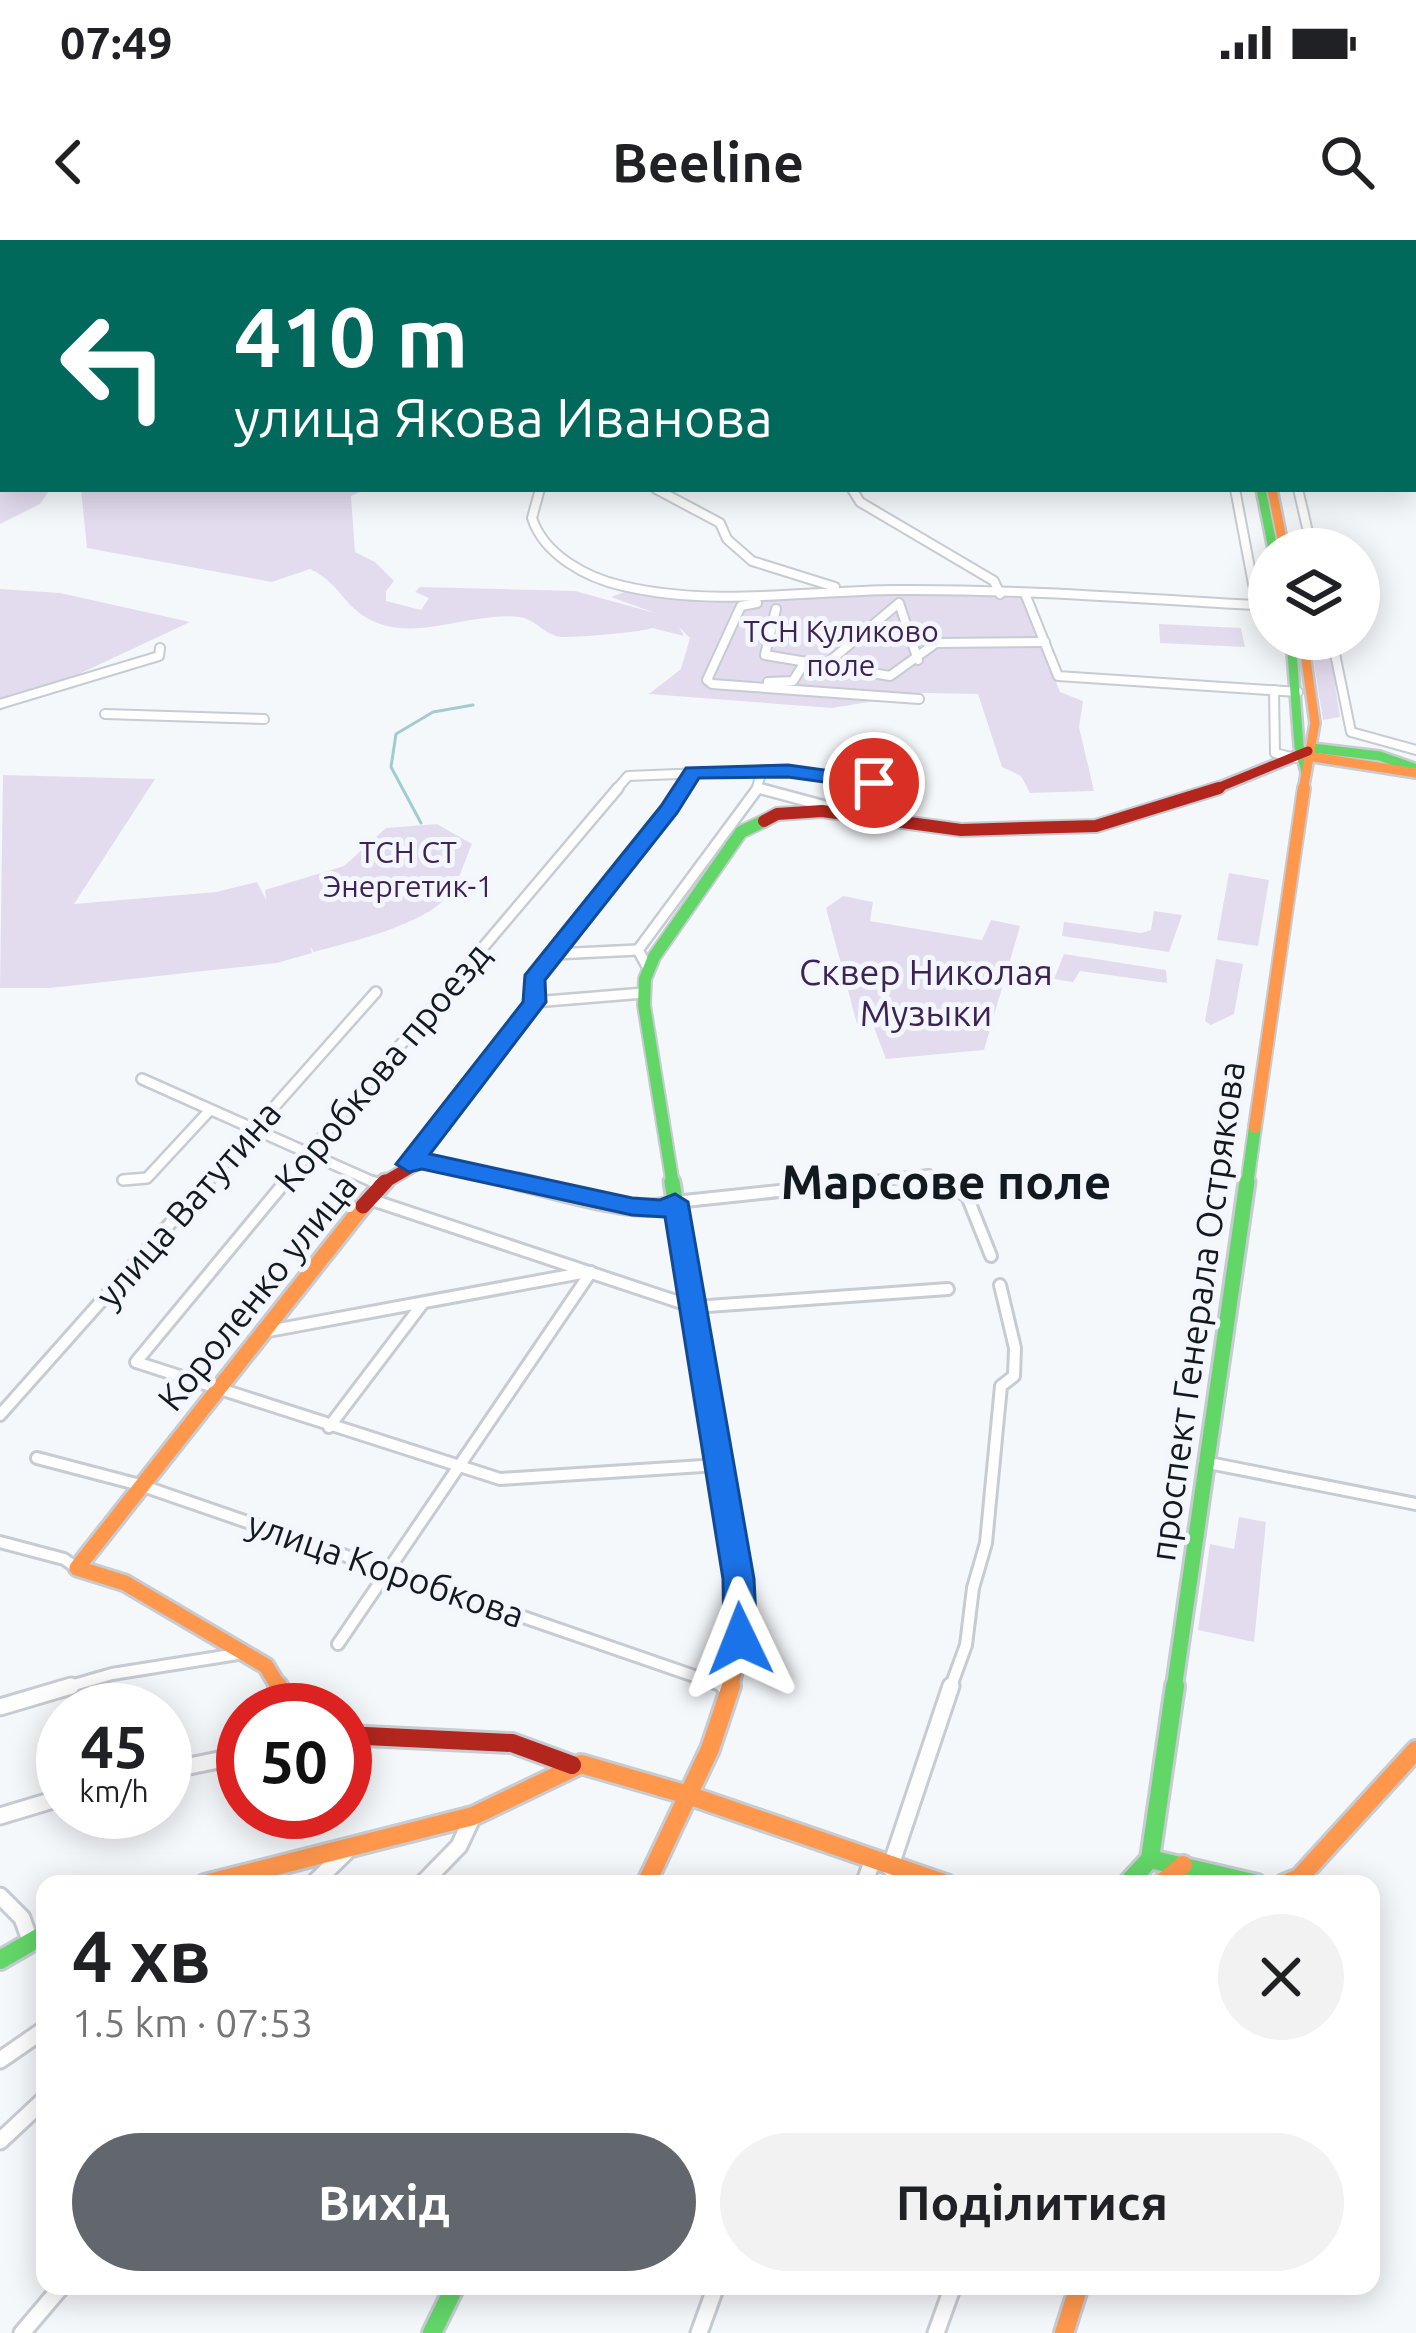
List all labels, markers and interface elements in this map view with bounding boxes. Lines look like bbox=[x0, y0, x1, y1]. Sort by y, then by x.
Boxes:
text: 07:49 bbox=[60, 17, 173, 68]
icon: back bbox=[36, 129, 102, 195]
icon: search bbox=[1314, 129, 1380, 195]
text: Beeline bbox=[612, 132, 804, 192]
icon: left bbox=[36, 288, 192, 444]
text: 410 m bbox=[234, 289, 468, 383]
text: улица Якова Иванова bbox=[234, 387, 773, 447]
map controls bbox=[1248, 528, 1380, 660]
button: layers bbox=[1248, 528, 1380, 660]
park label: ТСН Куликово поле bbox=[743, 614, 939, 682]
pin bbox=[823, 732, 925, 834]
icon: arrive bbox=[841, 750, 907, 816]
park label: ТСН СТ Энергетик-1 bbox=[323, 835, 493, 903]
street label: Коробкова проезд bbox=[266, 934, 498, 1199]
park label: Сквер Николая Музыки bbox=[799, 951, 1053, 1033]
street label: проспект Генерала Острякова bbox=[1141, 1058, 1252, 1563]
street label: улица Ватутина bbox=[87, 1092, 288, 1315]
district label: Марсове поле bbox=[781, 1154, 1111, 1208]
street label: Короленко улица bbox=[149, 1165, 365, 1418]
street label: улица Коробкова bbox=[242, 1502, 530, 1635]
position arrow bbox=[677, 1576, 803, 1702]
speed limit sign: 50 bbox=[216, 1683, 372, 1839]
text: 45 bbox=[80, 1712, 148, 1779]
text: km/h bbox=[79, 1774, 149, 1808]
button: close bbox=[1218, 1914, 1344, 2040]
text: 4 хв bbox=[72, 1915, 211, 1996]
text: 1.5 km · 07:53 bbox=[72, 2001, 313, 2044]
button: Вихід bbox=[72, 2133, 696, 2271]
button: Поділитися bbox=[720, 2133, 1344, 2271]

